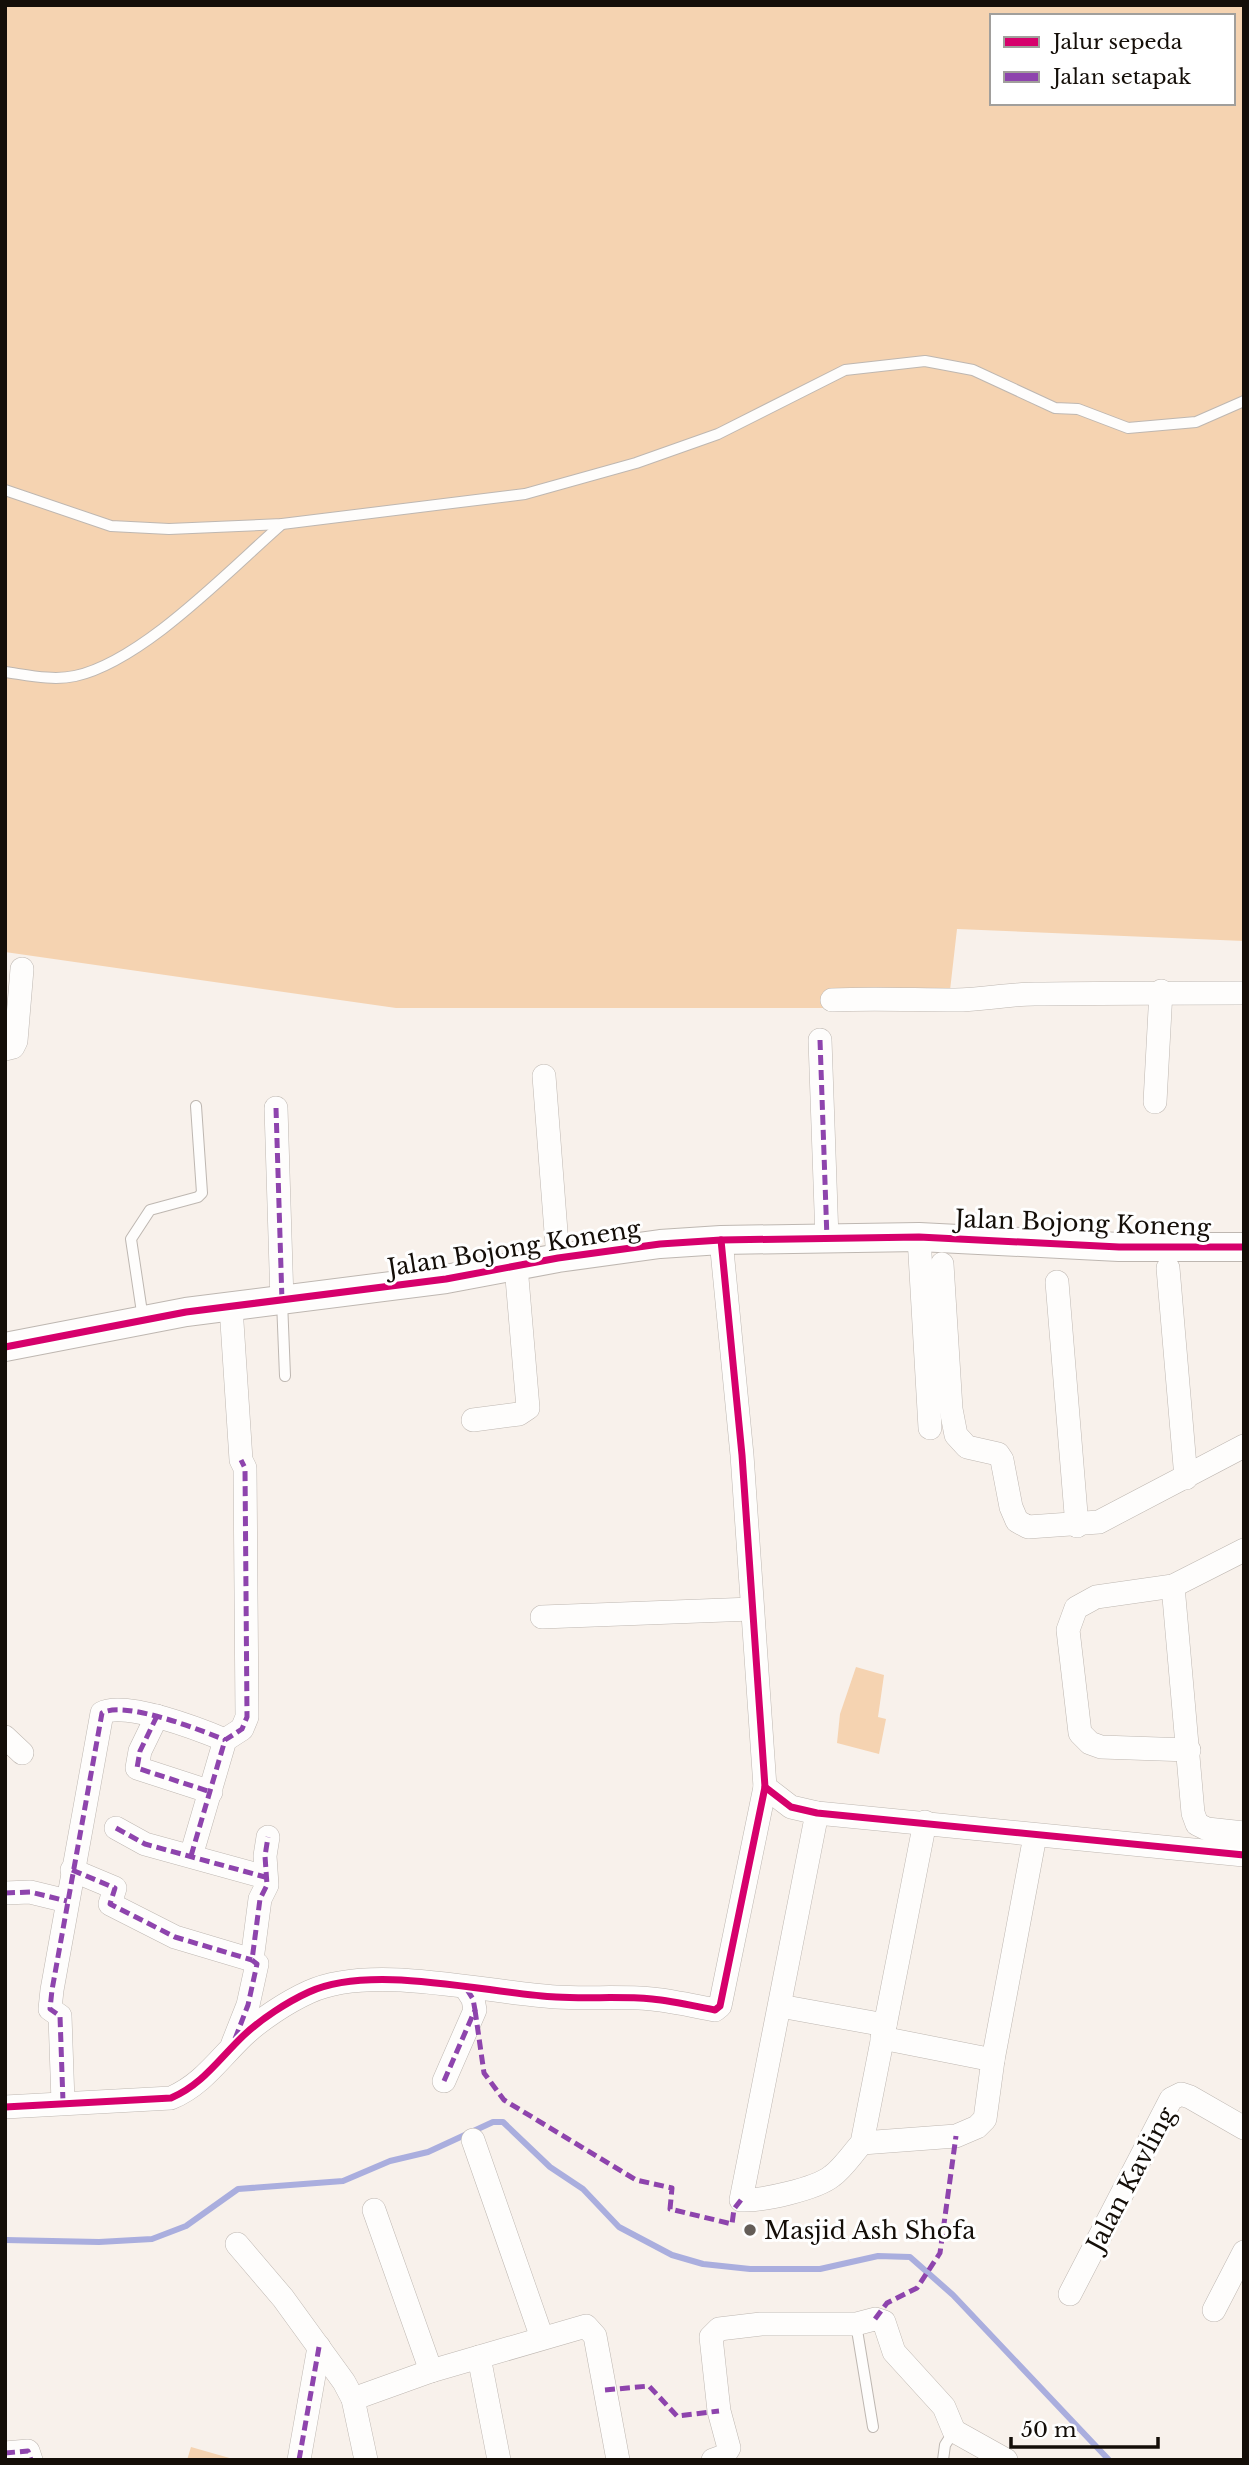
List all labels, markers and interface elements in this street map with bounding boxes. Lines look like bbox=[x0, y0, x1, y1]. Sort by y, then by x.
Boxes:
legend bbox=[990, 14, 1235, 105]
text: Jalur sepeda bbox=[1050, 29, 1183, 55]
text: Jalan setapak bbox=[1050, 64, 1191, 90]
street label: Jalan Bojong Koneng bbox=[952, 1204, 1212, 1242]
street label: Jalan Bojong Koneng bbox=[382, 1214, 643, 1283]
street label: Jalan Kavling bbox=[1079, 2101, 1181, 2259]
place label: Masjid Ash Shofa bbox=[764, 2216, 976, 2245]
marker: Masjid Ash Shofa bbox=[742, 2222, 758, 2238]
scale bar bbox=[1011, 2406, 1158, 2450]
text: 50 m bbox=[1021, 2417, 1077, 2443]

